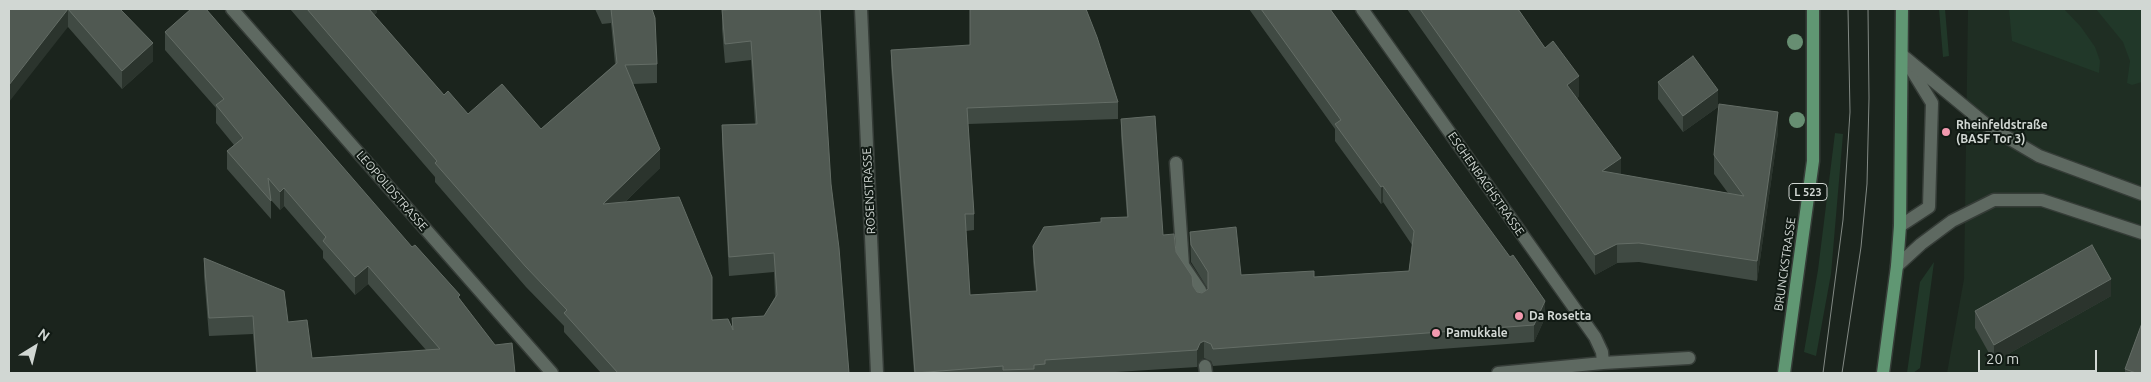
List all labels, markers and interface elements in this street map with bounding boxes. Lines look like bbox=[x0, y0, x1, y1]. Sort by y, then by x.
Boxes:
place label: Rheinfeldstraße (BASF Tor 3) bbox=[1956, 118, 2048, 146]
marker: Rheinfeldstraße (BASF Tor 3) bbox=[1940, 126, 1952, 138]
street label: ESCHENBACHSTRASSE bbox=[1445, 129, 1527, 239]
street label: ROSENSTRASSE bbox=[860, 147, 878, 235]
street label: LEOPOLDSTRASSE bbox=[353, 148, 431, 234]
road number: L 523 bbox=[1789, 183, 1827, 200]
street label: BRUNCKSTRASSE bbox=[1771, 216, 1799, 312]
place label: Da Rosetta bbox=[1529, 309, 1591, 323]
marker: Da Rosetta bbox=[1513, 310, 1525, 322]
north arrow bbox=[10, 322, 60, 372]
text: N bbox=[35, 325, 53, 344]
place label: Pamukkale bbox=[1446, 326, 1508, 340]
marker: Pamukkale bbox=[1430, 327, 1442, 339]
scale bar bbox=[1981, 340, 2100, 372]
text: 20 m bbox=[1986, 350, 2019, 367]

